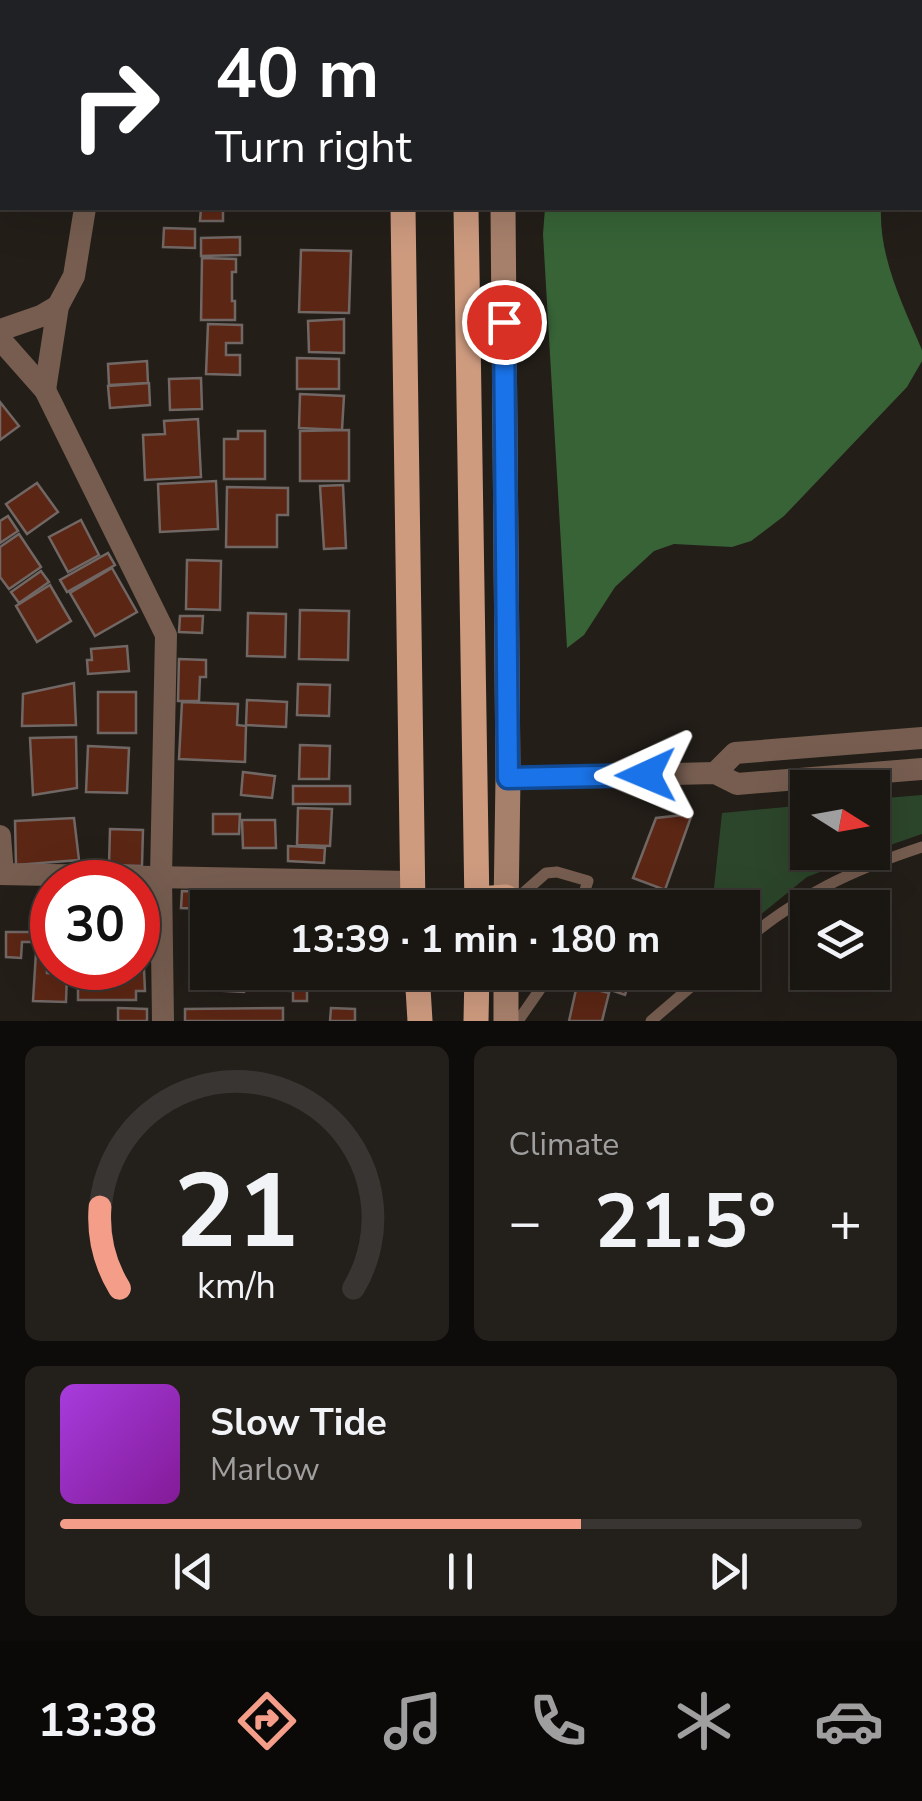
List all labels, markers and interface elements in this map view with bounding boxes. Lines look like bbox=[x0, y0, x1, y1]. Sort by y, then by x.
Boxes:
text: 40 m bbox=[215, 26, 379, 122]
icon: right bbox=[50, 40, 180, 170]
text: Turn right bbox=[215, 117, 412, 178]
pin bbox=[462, 280, 547, 365]
icon: arrive bbox=[477, 295, 532, 350]
position arrow bbox=[594, 723, 698, 827]
north arrow bbox=[790, 770, 890, 870]
map controls bbox=[790, 770, 890, 990]
speed limit sign: 30 bbox=[30, 860, 160, 990]
button: layers bbox=[790, 890, 890, 990]
text: 13:39 · 1 min · 180 m bbox=[290, 914, 660, 965]
text: Climate bbox=[509, 1123, 619, 1166]
text: 21 bbox=[174, 1141, 299, 1283]
text: 21.5° bbox=[594, 1171, 776, 1273]
text: − bbox=[509, 1185, 542, 1260]
text: + bbox=[829, 1185, 862, 1260]
text: km/h bbox=[197, 1262, 276, 1311]
text: Slow Tide bbox=[210, 1397, 387, 1448]
text: Marlow bbox=[210, 1448, 320, 1491]
icon: previous bbox=[166, 1544, 221, 1599]
icon: pause bbox=[433, 1544, 488, 1599]
icon: next bbox=[701, 1544, 756, 1599]
icon: directions bbox=[232, 1686, 302, 1756]
icon: music bbox=[378, 1686, 448, 1756]
icon: phone bbox=[523, 1686, 593, 1756]
icon: climate bbox=[669, 1686, 739, 1756]
icon: car bbox=[814, 1686, 884, 1756]
text: 13:38 bbox=[38, 1691, 157, 1752]

